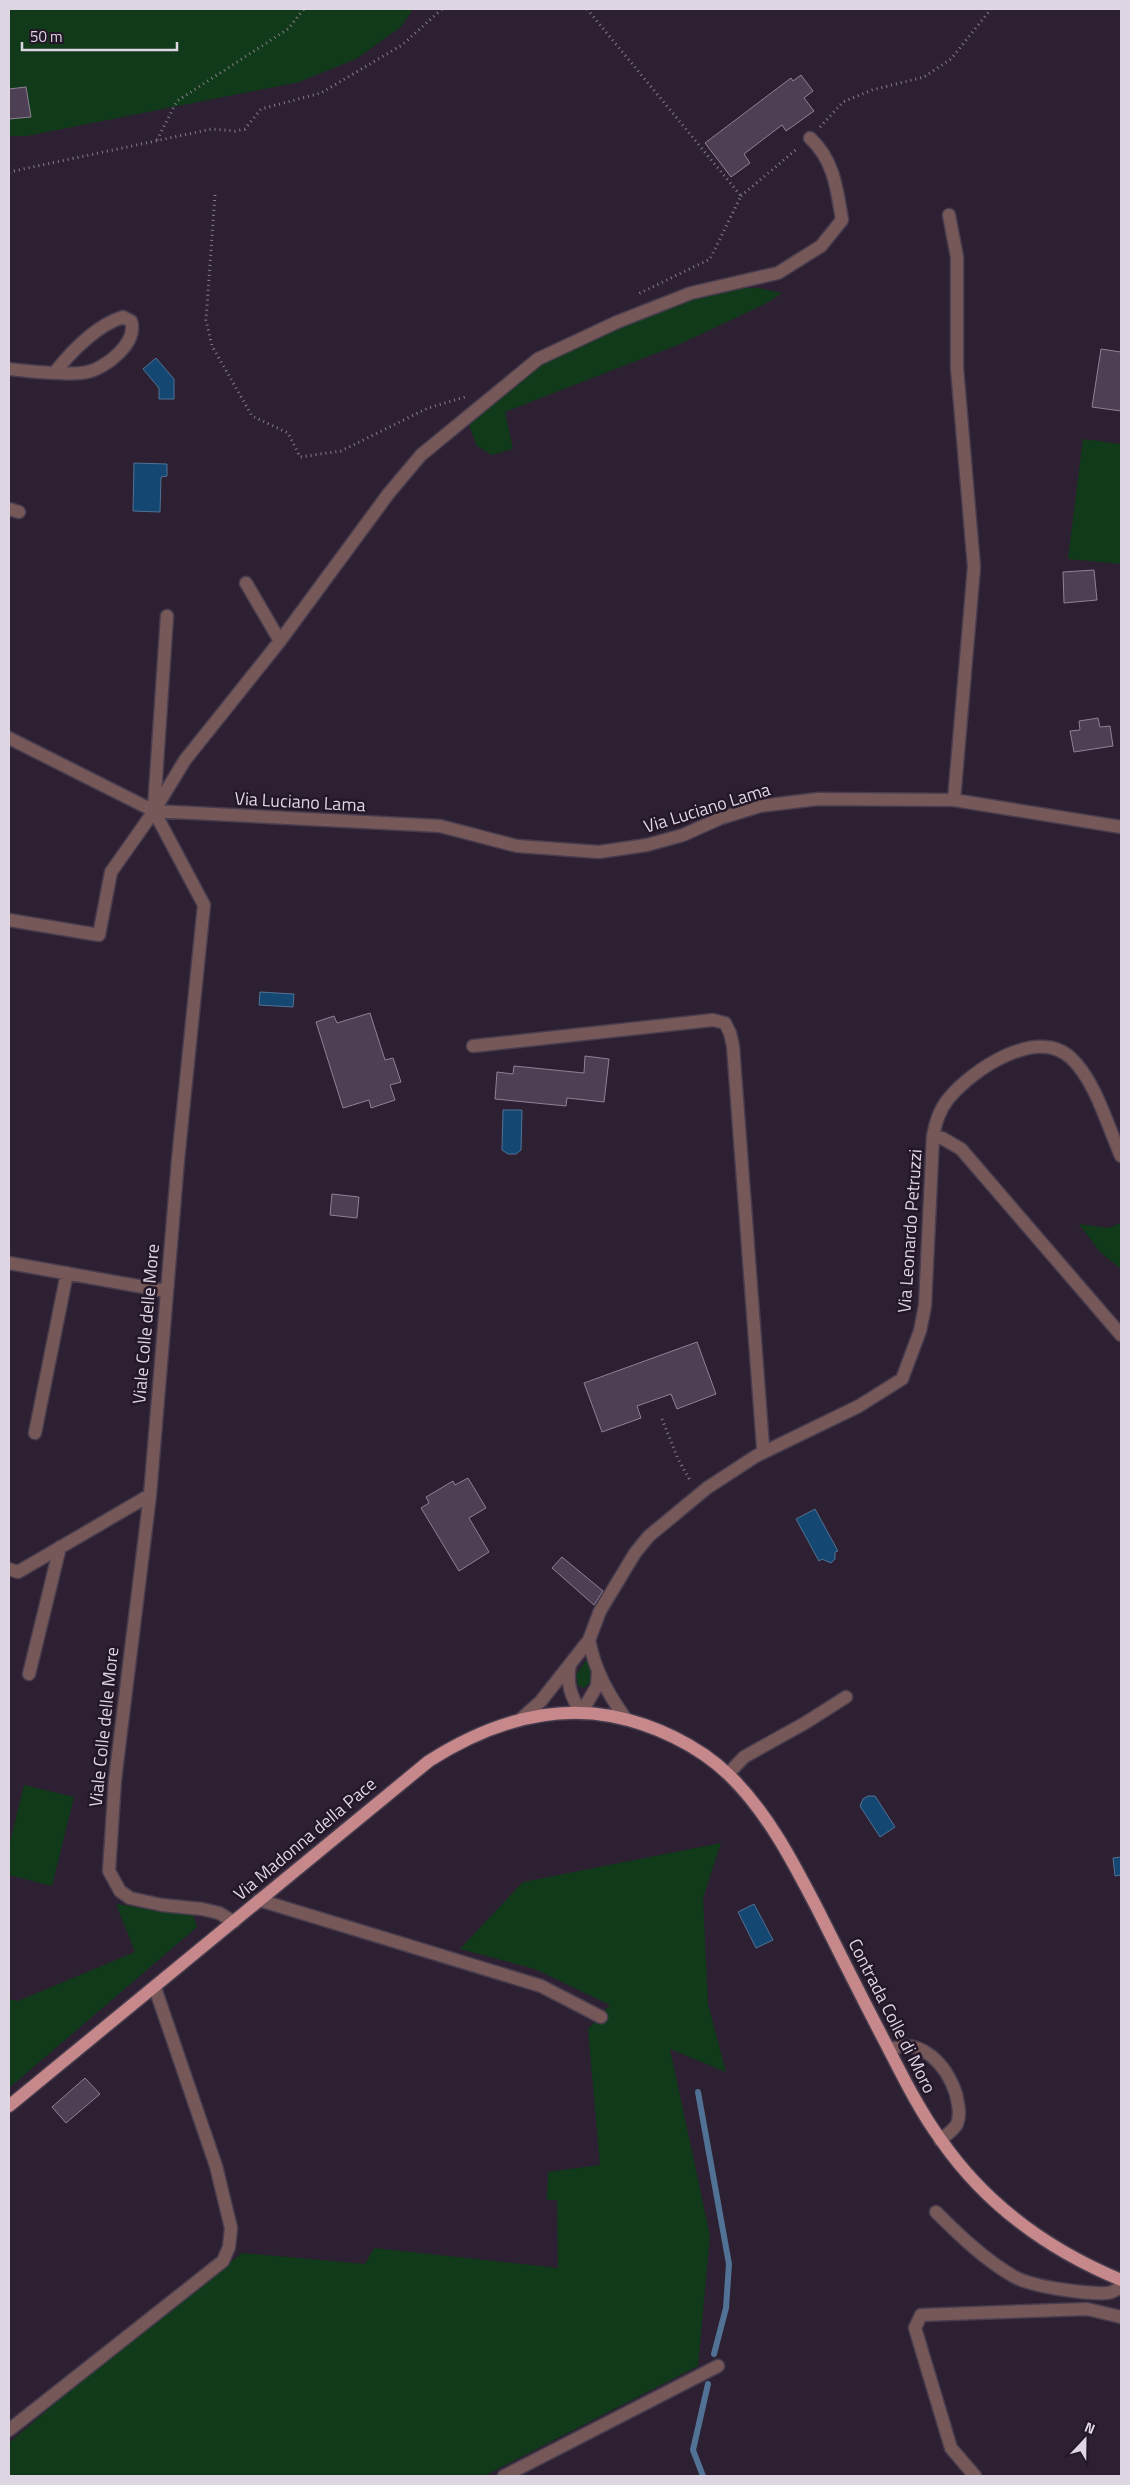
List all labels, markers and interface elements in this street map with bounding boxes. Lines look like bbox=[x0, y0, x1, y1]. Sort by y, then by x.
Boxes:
scale bar bbox=[22, 20, 178, 52]
text: 50 m bbox=[30, 25, 63, 48]
street label: Via Luciano Lama bbox=[640, 775, 774, 840]
street label: Via Luciano Lama bbox=[234, 785, 366, 818]
street label: Via Leonardo Petruzzi bbox=[890, 1148, 929, 1314]
street label: Viale Colle delle More bbox=[125, 1243, 166, 1405]
street label: Viale Colle delle More bbox=[82, 1646, 125, 1808]
street label: Via Madonna della Pace bbox=[227, 1771, 382, 1907]
street label: Contrada Colle di Moro bbox=[842, 1934, 943, 2098]
north arrow bbox=[1060, 2415, 1110, 2465]
text: N bbox=[1082, 2416, 1098, 2439]

